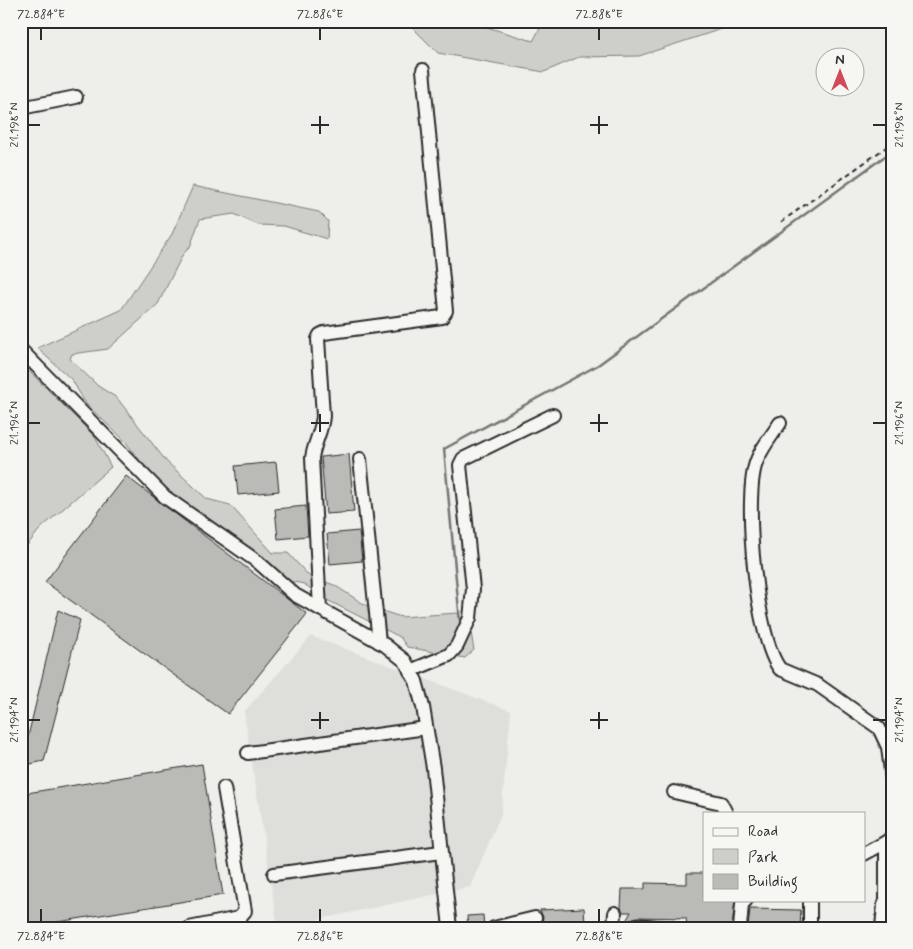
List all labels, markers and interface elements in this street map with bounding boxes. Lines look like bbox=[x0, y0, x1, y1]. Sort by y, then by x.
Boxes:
text: 72.884°E bbox=[17, 7, 65, 23]
text: 72.886°E bbox=[297, 7, 343, 23]
text: 72.888°E bbox=[575, 7, 623, 23]
north arrow bbox=[816, 48, 866, 98]
text: N bbox=[835, 51, 845, 69]
text: 21.198°N bbox=[7, 103, 23, 147]
text: 21.198°N bbox=[892, 103, 908, 147]
text: 21.196°N bbox=[7, 401, 23, 445]
text: 21.196°N bbox=[892, 401, 908, 445]
text: 21.194°N bbox=[7, 697, 23, 743]
text: 21.194°N bbox=[892, 697, 908, 743]
legend bbox=[703, 812, 866, 902]
text: Road bbox=[748, 822, 778, 842]
text: Park bbox=[748, 848, 778, 868]
text: Building bbox=[748, 872, 798, 893]
text: 72.884°E bbox=[17, 929, 65, 945]
text: 72.886°E bbox=[297, 929, 343, 945]
text: 72.888°E bbox=[575, 929, 623, 945]

